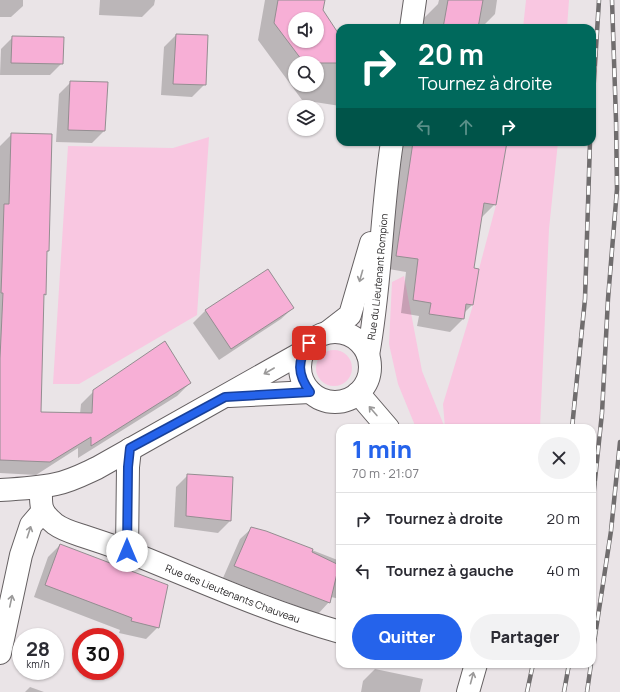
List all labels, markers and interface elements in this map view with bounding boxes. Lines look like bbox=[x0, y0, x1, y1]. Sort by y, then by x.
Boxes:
map controls bbox=[288, 12, 324, 136]
button: sound bbox=[288, 12, 324, 48]
text: 20 m bbox=[418, 35, 484, 73]
icon: right bbox=[352, 40, 404, 92]
button: search bbox=[288, 56, 324, 92]
text: Tournez à droite bbox=[418, 71, 552, 95]
button: layers bbox=[288, 100, 324, 136]
icon: left bbox=[413, 116, 435, 138]
icon: ahead bbox=[455, 116, 477, 138]
icon: right bbox=[497, 116, 519, 138]
street label: Rue du Lieutenant Rompion bbox=[364, 213, 391, 341]
one-way arrow bbox=[357, 269, 365, 282]
pin bbox=[292, 326, 326, 360]
icon: arrive bbox=[298, 332, 320, 354]
one-way arrow bbox=[263, 368, 275, 376]
one-way arrow bbox=[369, 405, 378, 416]
text: 1 min bbox=[352, 432, 412, 465]
button: close bbox=[538, 437, 580, 479]
text: 70 m · 21:07 bbox=[352, 464, 419, 482]
icon: right bbox=[352, 508, 374, 530]
text: Tournez à droite bbox=[386, 508, 503, 529]
text: 20 m bbox=[547, 508, 580, 529]
one-way arrow bbox=[26, 525, 33, 538]
position arrow bbox=[106, 530, 148, 572]
icon: left bbox=[352, 560, 374, 582]
text: Tournez à gauche bbox=[386, 560, 514, 581]
text: 40 m bbox=[546, 560, 580, 581]
street label: Rue des Lieutenants Chauveau bbox=[163, 561, 302, 626]
one-way arrow bbox=[8, 595, 16, 608]
button: Quitter bbox=[352, 614, 462, 660]
button: Partager bbox=[470, 614, 580, 660]
speed limit sign: 30 bbox=[72, 628, 124, 680]
text: 28 bbox=[26, 635, 50, 662]
text: km/h bbox=[26, 657, 50, 671]
one-way arrow bbox=[469, 672, 476, 685]

